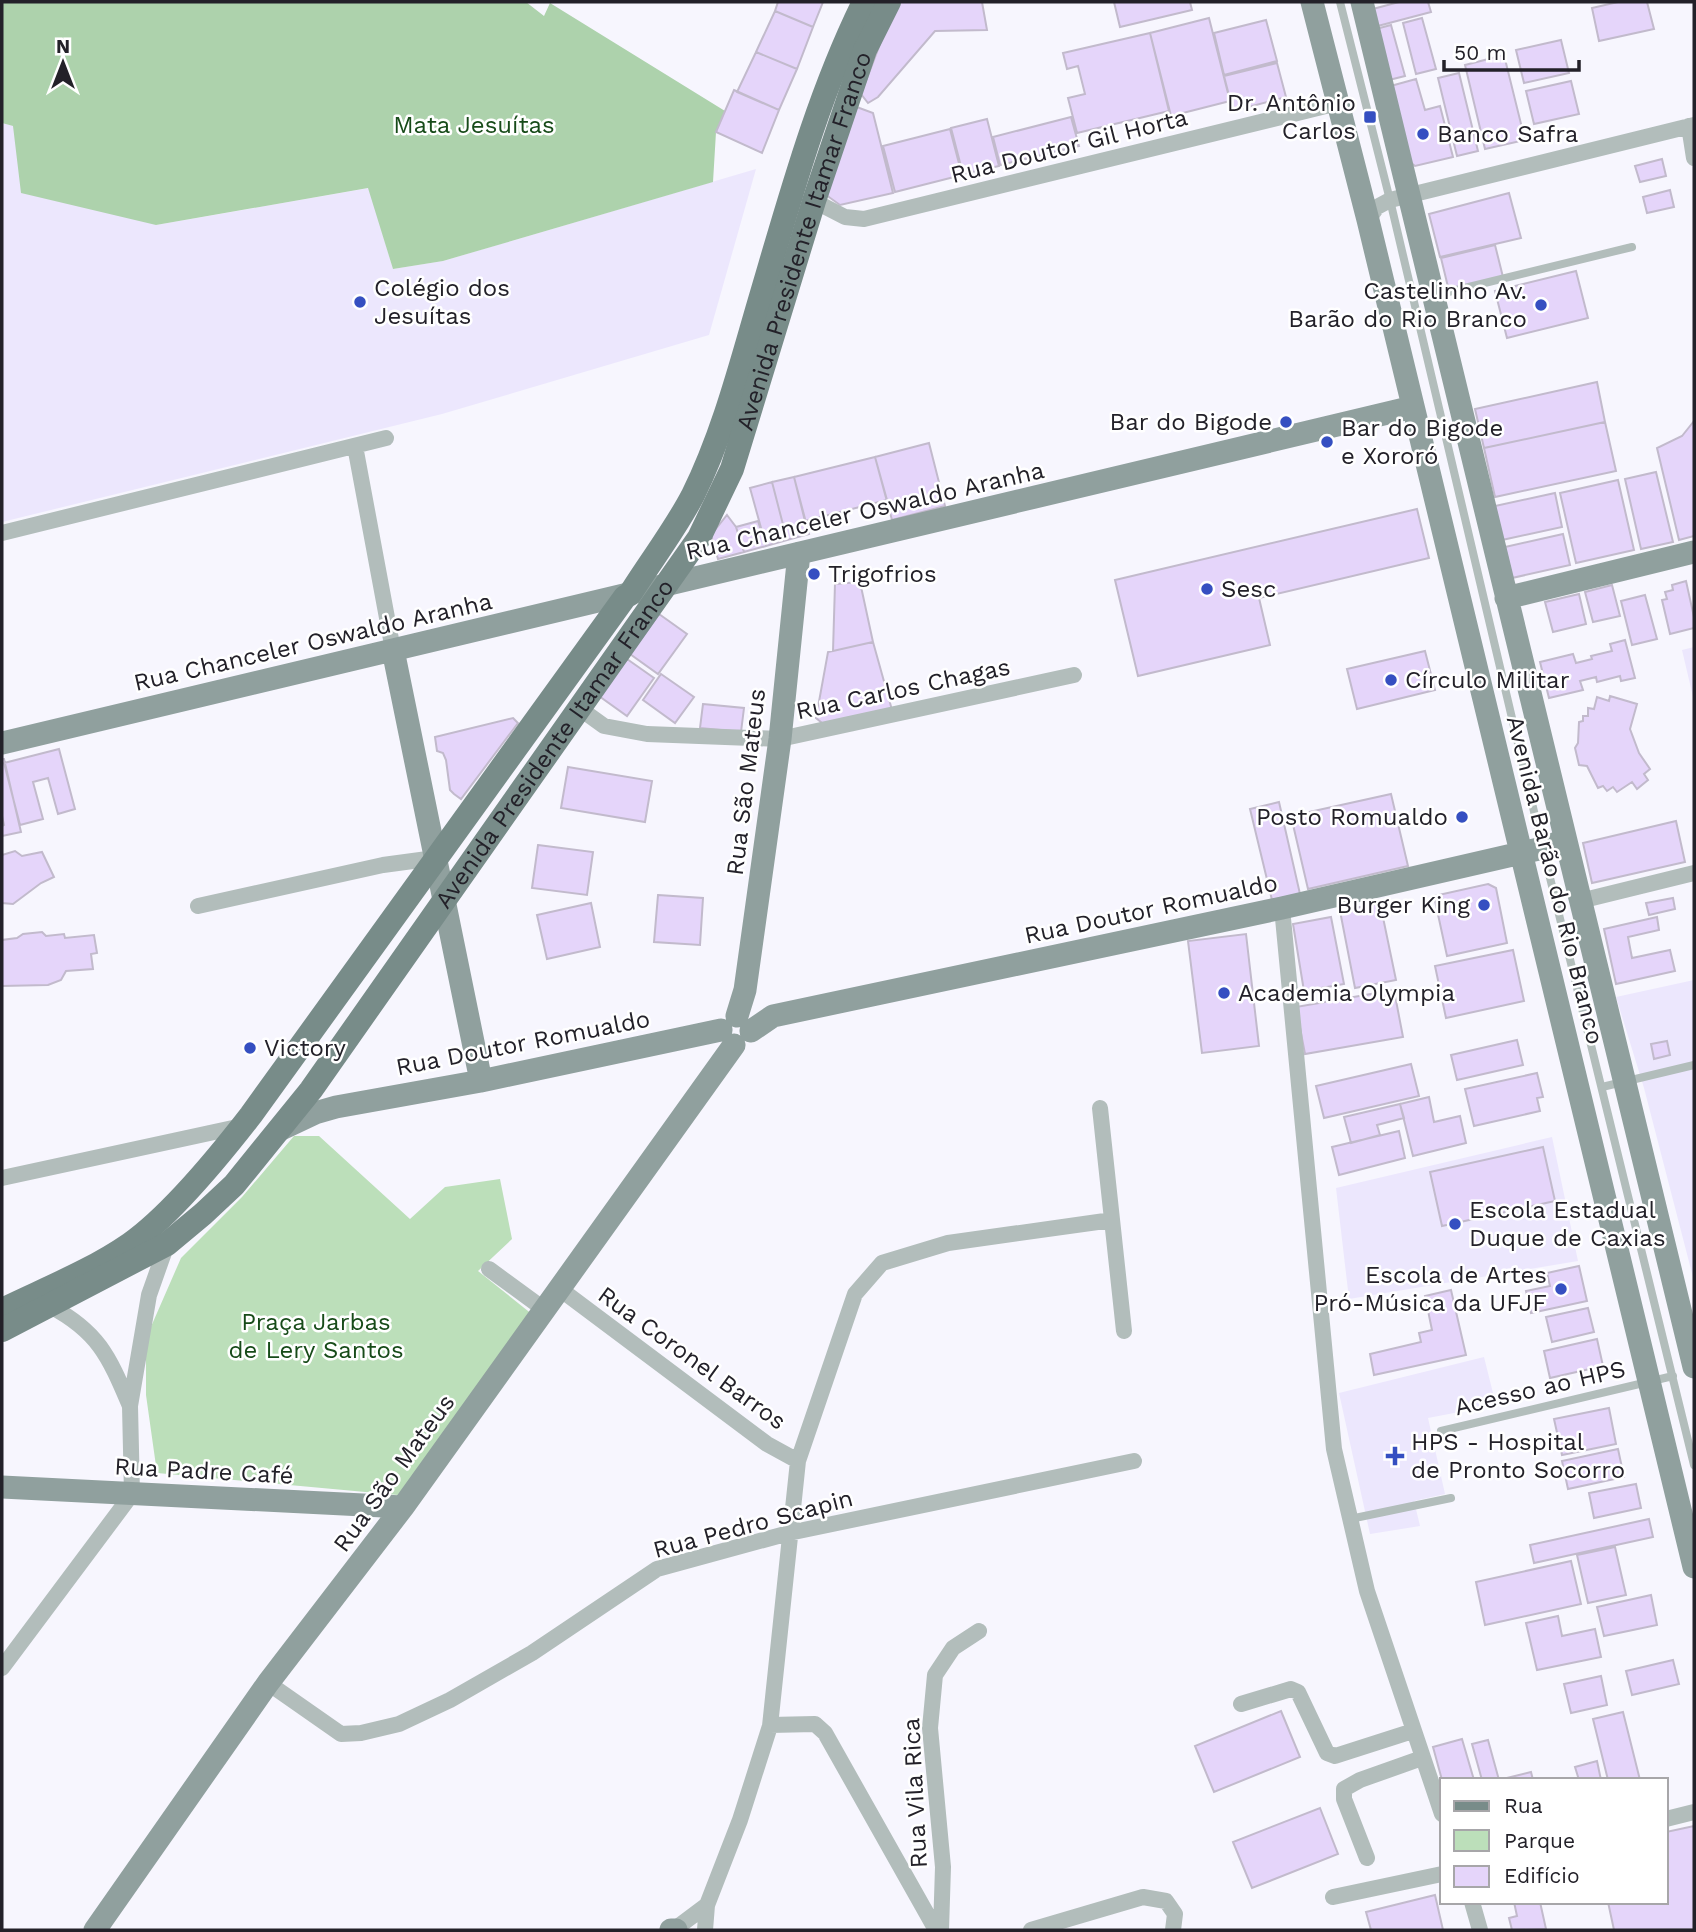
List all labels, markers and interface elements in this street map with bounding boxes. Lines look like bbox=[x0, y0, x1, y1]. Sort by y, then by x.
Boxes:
north arrow bbox=[28, 28, 98, 98]
scale bar bbox=[1444, 28, 1579, 72]
text: N bbox=[56, 35, 70, 58]
text: 50 m bbox=[1454, 40, 1506, 65]
street label: Avenida Presidente Itamar Franco bbox=[731, 48, 877, 434]
place label: Dr. Antônio Carlos bbox=[1227, 89, 1356, 145]
street label: Rua Doutor Gil Horta bbox=[948, 103, 1190, 189]
marker: Dr. Antônio Carlos bbox=[1362, 109, 1378, 125]
park label: Mata Jesuítas bbox=[393, 111, 555, 139]
place label: Banco Safra bbox=[1437, 120, 1578, 148]
marker: Banco Safra bbox=[1415, 126, 1431, 142]
place label: Colégio dos Jesuítas bbox=[374, 274, 510, 330]
place label: Castelinho Av. Barão do Rio Branco bbox=[1288, 277, 1527, 333]
marker: Colégio dos Jesuítas bbox=[352, 294, 368, 310]
marker: Castelinho Av. Barão do Rio Branco bbox=[1533, 297, 1549, 313]
place label: Bar do Bigode bbox=[1110, 408, 1272, 436]
marker: Bar do Bigode bbox=[1278, 414, 1294, 430]
place label: Bar do Bigode e Xororó bbox=[1341, 414, 1503, 470]
marker: Bar do Bigode e Xororó bbox=[1319, 434, 1335, 450]
street label: Rua Chanceler Oswaldo Aranha bbox=[683, 456, 1047, 566]
place label: Trigofrios bbox=[828, 560, 937, 588]
marker: Trigofrios bbox=[806, 566, 822, 582]
street label: Avenida Presidente Itamar Franco bbox=[429, 574, 680, 914]
place label: Sesc bbox=[1221, 575, 1276, 603]
marker: Sesc bbox=[1199, 581, 1215, 597]
street label: Rua Chanceler Oswaldo Aranha bbox=[131, 587, 495, 697]
street label: Rua Carlos Chagas bbox=[793, 653, 1013, 725]
place label: Círculo Militar bbox=[1405, 666, 1570, 694]
marker: Círculo Militar bbox=[1383, 672, 1399, 688]
street label: Rua São Mateus bbox=[721, 687, 771, 877]
street label: Avenida Barão do Rio Branco bbox=[1501, 713, 1609, 1047]
place label: Posto Romualdo bbox=[1256, 803, 1448, 831]
marker: Posto Romualdo bbox=[1454, 809, 1470, 825]
street label: Rua Doutor Romualdo bbox=[1022, 868, 1280, 950]
place label: Burger King bbox=[1337, 891, 1470, 919]
marker: Burger King bbox=[1476, 897, 1492, 913]
place label: Academia Olympia bbox=[1238, 979, 1455, 1007]
marker: Academia Olympia bbox=[1216, 985, 1232, 1001]
street label: Rua Doutor Romualdo bbox=[394, 1005, 652, 1081]
place label: Victory bbox=[264, 1034, 347, 1062]
marker: Victory bbox=[242, 1040, 258, 1056]
place label: Escola Estadual Duque de Caxias bbox=[1469, 1196, 1666, 1252]
marker: Escola Estadual Duque de Caxias bbox=[1447, 1216, 1463, 1232]
place label: Escola de Artes Pró-Música da UFJF bbox=[1314, 1261, 1547, 1317]
street label: Rua Coronel Barros bbox=[593, 1280, 791, 1436]
marker: Escola de Artes Pró-Música da UFJF bbox=[1553, 1281, 1569, 1297]
park label: Praça Jarbas de Lery Santos bbox=[228, 1308, 404, 1364]
street label: Acesso ao HPS bbox=[1452, 1355, 1628, 1421]
street label: Rua São Mateus bbox=[327, 1389, 461, 1557]
place label: HPS - Hospital de Pronto Socorro bbox=[1411, 1428, 1625, 1484]
marker: HPS - Hospital de Pronto Socorro bbox=[1385, 1446, 1405, 1466]
street label: Rua Padre Café bbox=[114, 1452, 294, 1490]
street label: Rua Pedro Scapin bbox=[650, 1484, 856, 1564]
street label: Rua Vila Rica bbox=[897, 1717, 933, 1869]
legend bbox=[1440, 1778, 1668, 1904]
text: Rua bbox=[1504, 1793, 1543, 1818]
text: Parque bbox=[1504, 1828, 1575, 1853]
text: Edifício bbox=[1504, 1863, 1580, 1888]

